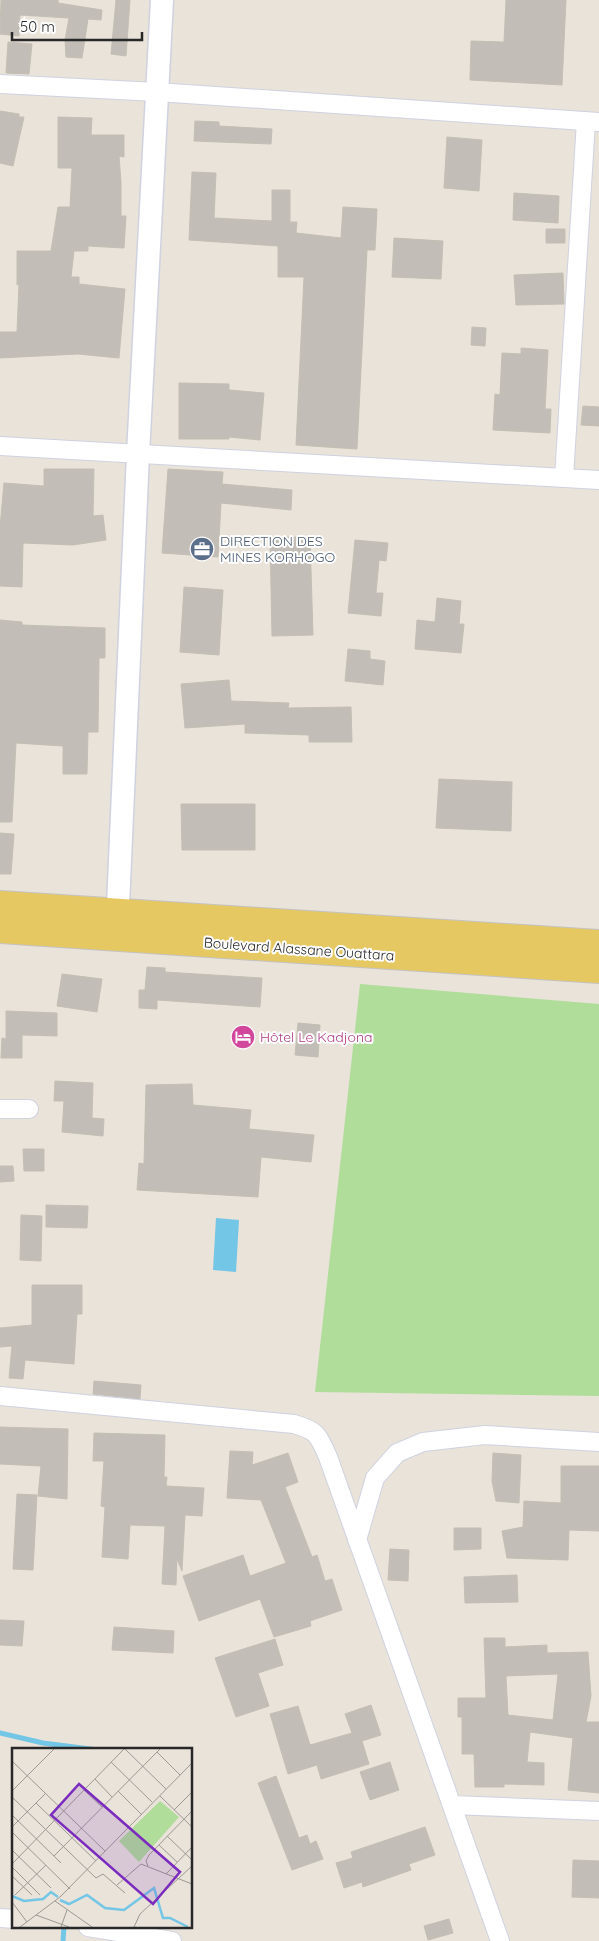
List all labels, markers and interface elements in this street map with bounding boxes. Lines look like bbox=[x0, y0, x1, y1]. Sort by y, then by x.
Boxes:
scale bar bbox=[12, 10, 142, 42]
text: 50 m bbox=[20, 17, 55, 36]
place label: DIRECTION DES MINES KORHOGO bbox=[220, 532, 336, 566]
office icon: DIRECTION DES MINES KORHOGO bbox=[189, 536, 215, 562]
street label: Boulevard Alassane Ouattara bbox=[203, 933, 395, 965]
hotel icon: Hôtel Le Kadjona bbox=[230, 1024, 256, 1050]
place label: Hôtel Le Kadjona bbox=[260, 1028, 373, 1046]
inset map bbox=[12, 1748, 192, 1928]

